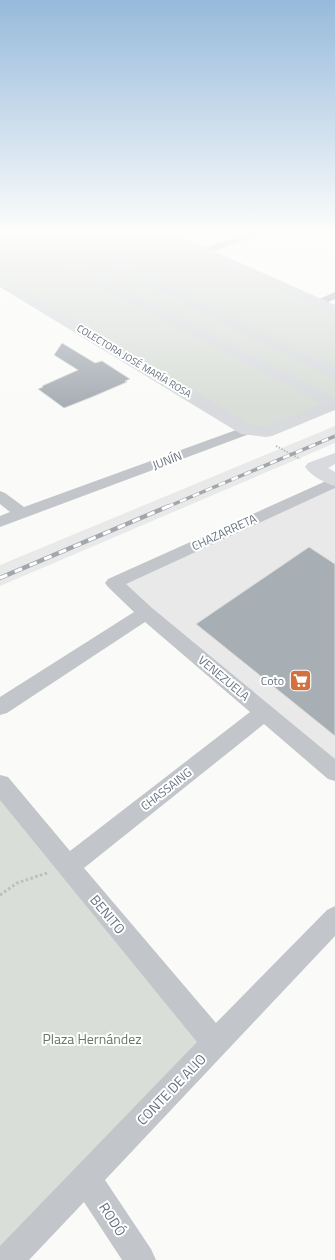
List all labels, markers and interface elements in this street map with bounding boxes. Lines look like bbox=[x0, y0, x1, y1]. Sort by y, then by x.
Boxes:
street label: COLECTORA JOSÉ MARÍA ROSA bbox=[74, 321, 194, 401]
street label: JUNÍN bbox=[149, 446, 185, 474]
street label: CHAZARRETA bbox=[188, 509, 260, 555]
street label: VENEZUELA bbox=[194, 651, 254, 705]
supermarket icon: Coto bbox=[287, 667, 313, 693]
place label: Coto bbox=[261, 671, 284, 690]
street label: CHASSAING bbox=[136, 763, 196, 815]
street label: BENITO bbox=[85, 890, 131, 938]
park label: Plaza Hernández bbox=[42, 1028, 142, 1049]
street label: CONTE DE ALIO bbox=[132, 1049, 210, 1129]
street label: RODÓ bbox=[94, 1198, 132, 1240]

